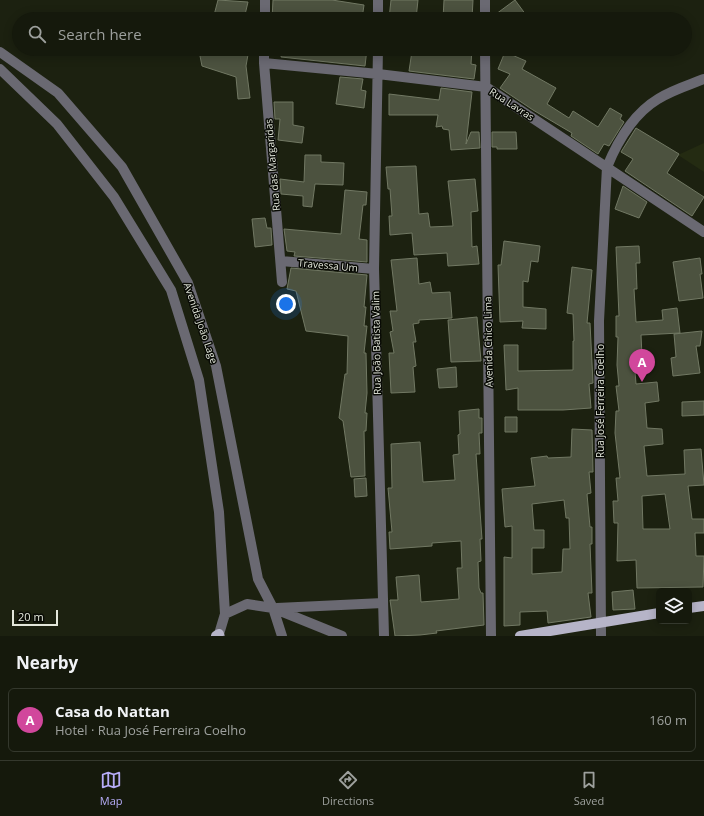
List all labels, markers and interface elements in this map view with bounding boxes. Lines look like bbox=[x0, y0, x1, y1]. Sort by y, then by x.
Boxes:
search box bbox=[12, 12, 692, 56]
icon: search bbox=[26, 23, 48, 45]
text: Search here bbox=[58, 24, 142, 44]
street label: Rua Lavras bbox=[487, 84, 537, 124]
street label: Rua das Margaridas bbox=[261, 118, 283, 212]
street label: Travessa Um bbox=[298, 255, 358, 275]
street label: Avenida João Lage bbox=[181, 281, 222, 366]
street label: Rua João Batista Valim bbox=[368, 291, 384, 395]
your location bbox=[276, 294, 296, 314]
street label: Avenida Chico Lima bbox=[480, 296, 496, 388]
street label: Rua José Ferreira Coelho bbox=[593, 344, 607, 458]
pin: A bbox=[629, 349, 655, 382]
map controls bbox=[656, 588, 692, 624]
button: layers bbox=[656, 588, 692, 624]
scale bar bbox=[12, 608, 58, 627]
text: 20 m bbox=[18, 609, 44, 624]
text: Nearby bbox=[16, 651, 78, 674]
text: Casa do Nattan bbox=[55, 701, 170, 721]
text: A bbox=[26, 711, 34, 729]
text: 160 m bbox=[649, 711, 687, 729]
text: Hotel · Rua José Ferreira Coelho bbox=[55, 721, 246, 739]
tab: Map bbox=[100, 769, 123, 808]
tab: Directions bbox=[322, 769, 374, 808]
tab: Saved bbox=[574, 769, 604, 808]

